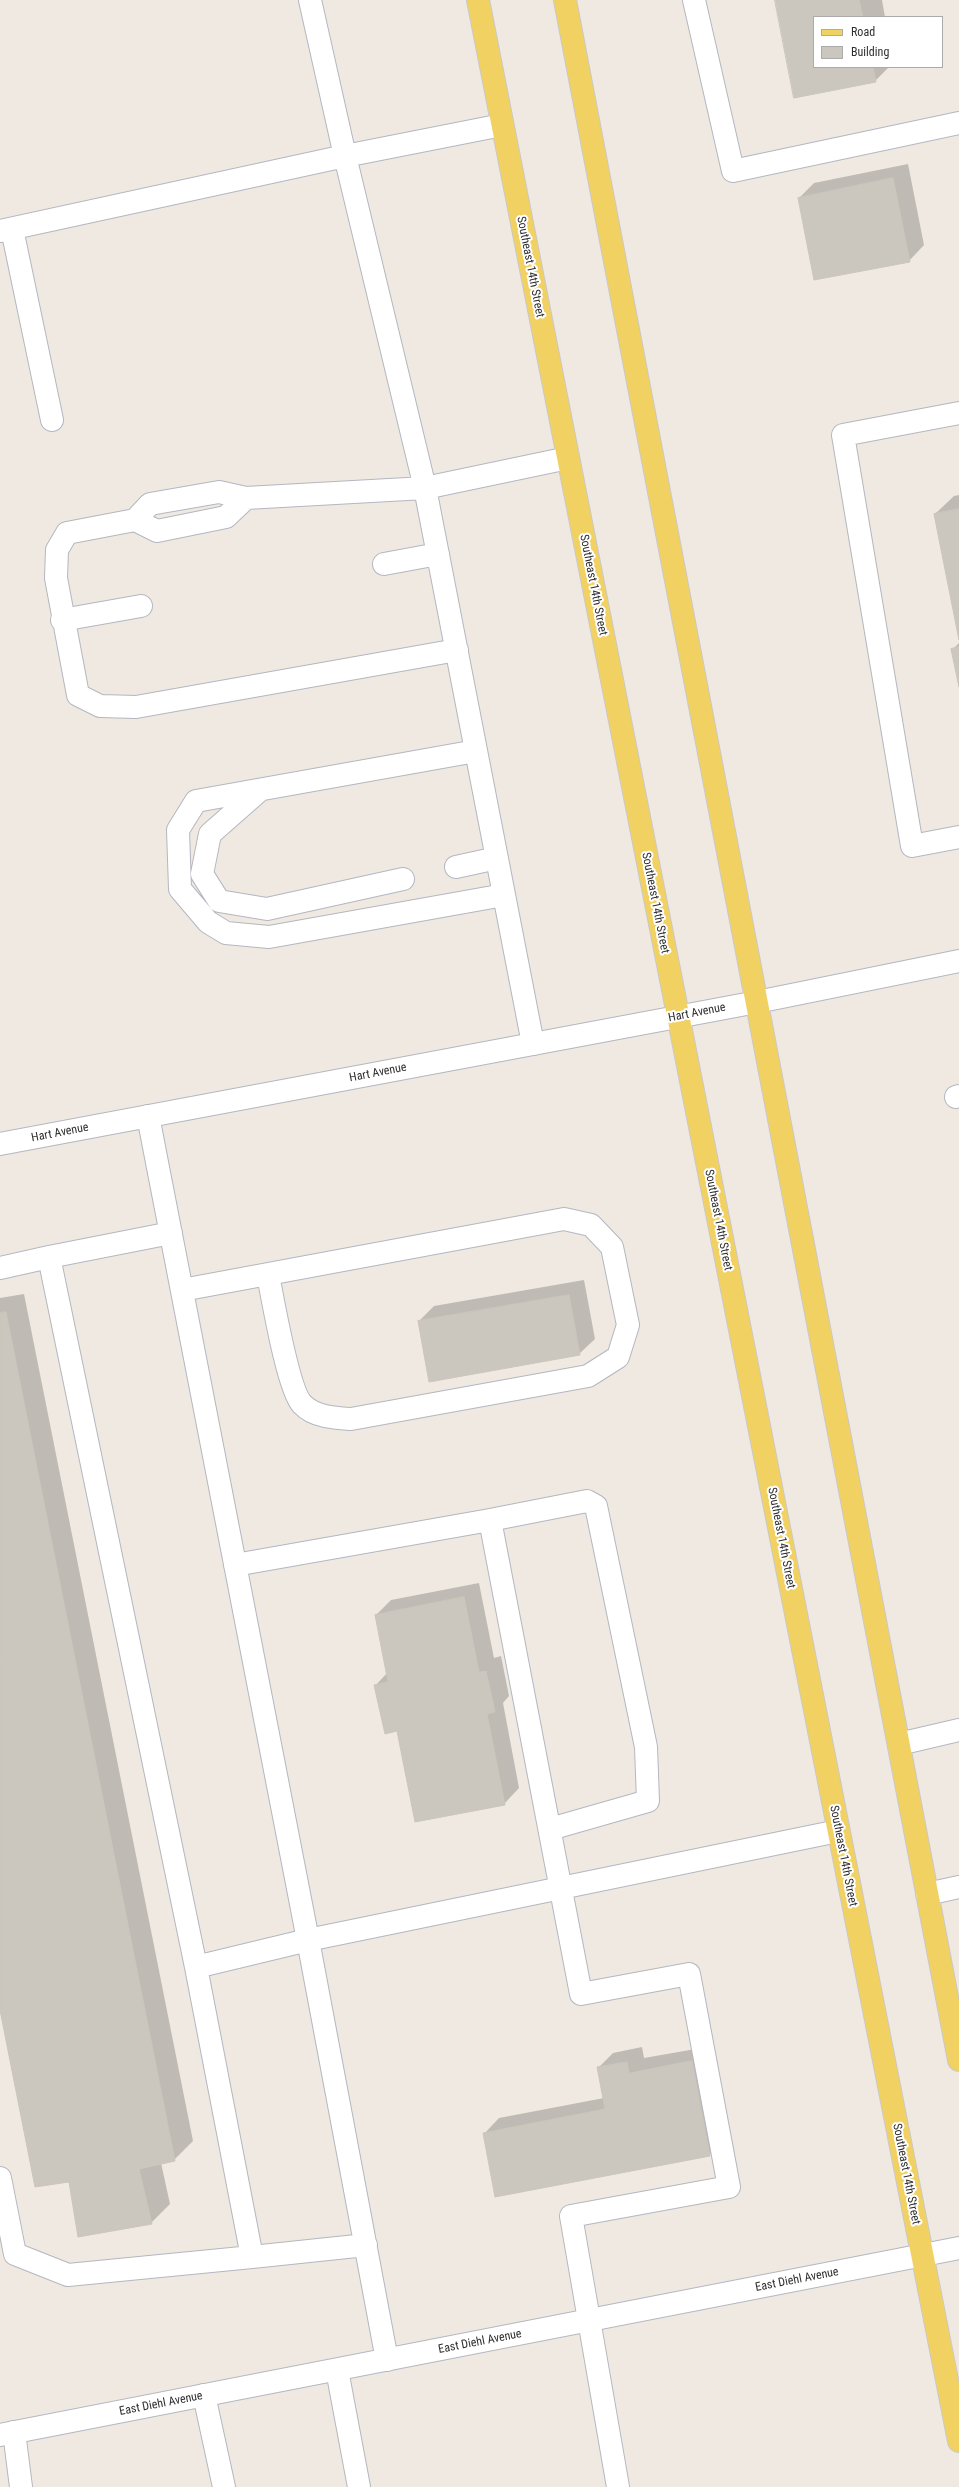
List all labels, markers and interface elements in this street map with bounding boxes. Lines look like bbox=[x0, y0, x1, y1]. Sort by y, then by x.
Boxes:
legend bbox=[813, 16, 943, 68]
text: Road bbox=[851, 25, 875, 39]
text: Building bbox=[851, 45, 889, 59]
street label: Southeast 14th Street bbox=[513, 215, 547, 319]
street label: Southeast 14th Street bbox=[576, 533, 610, 637]
street label: Southeast 14th Street bbox=[638, 851, 672, 955]
street label: Hart Avenue bbox=[667, 1000, 727, 1026]
street label: Hart Avenue bbox=[348, 1060, 408, 1086]
street label: Hart Avenue bbox=[30, 1120, 90, 1146]
street label: Southeast 14th Street bbox=[701, 1168, 735, 1272]
street label: Southeast 14th Street bbox=[764, 1486, 798, 1590]
street label: Southeast 14th Street bbox=[826, 1804, 860, 1908]
street label: Southeast 14th Street bbox=[889, 2122, 923, 2226]
street label: East Diehl Avenue bbox=[754, 2265, 840, 2295]
street label: East Diehl Avenue bbox=[437, 2327, 523, 2357]
street label: East Diehl Avenue bbox=[118, 2389, 204, 2419]

